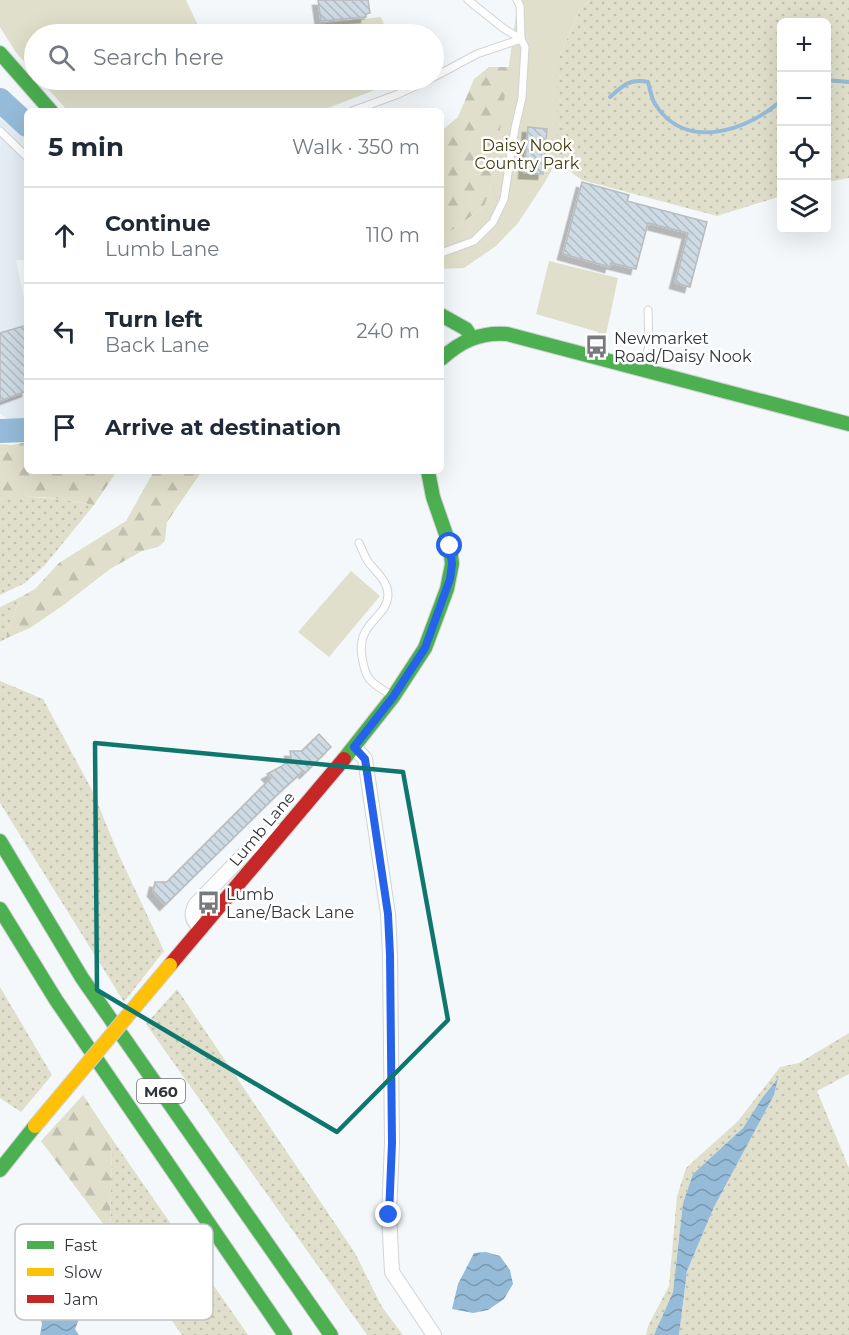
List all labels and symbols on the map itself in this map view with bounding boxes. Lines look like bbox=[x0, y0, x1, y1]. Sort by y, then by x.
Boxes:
park label: Daisy Nook Country Park bbox=[475, 136, 580, 173]
place label: Newmarket Road/Daisy Nook bbox=[614, 329, 752, 366]
bus stop icon: Newmarket Road/Daisy Nook bbox=[583, 334, 609, 360]
route start bbox=[436, 532, 462, 558]
street label: Lumb Lane bbox=[225, 788, 299, 870]
place label: Lumb Lane/Back Lane bbox=[226, 885, 354, 922]
bus stop icon: Lumb Lane/Back Lane bbox=[195, 890, 221, 916]
road number: M60 bbox=[137, 1079, 185, 1103]
route end bbox=[375, 1201, 401, 1227]
legend bbox=[15, 1224, 213, 1320]
text: Fast bbox=[64, 1236, 98, 1255]
text: Slow bbox=[64, 1263, 102, 1282]
text: Jam bbox=[63, 1290, 98, 1309]

